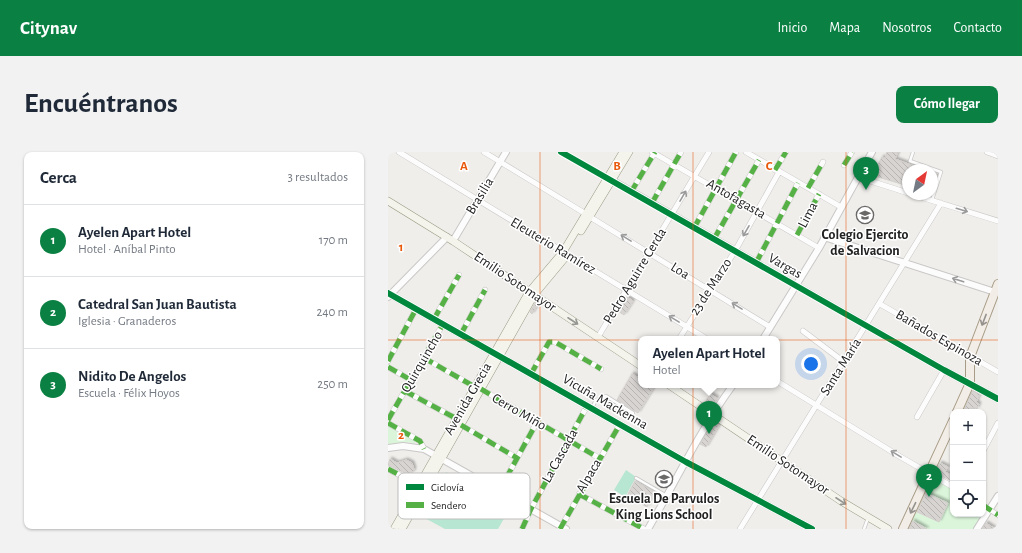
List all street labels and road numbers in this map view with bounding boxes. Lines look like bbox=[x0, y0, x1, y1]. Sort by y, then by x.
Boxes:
street label: Brasilia bbox=[464, 175, 497, 217]
street label: Antofagasta bbox=[704, 176, 768, 222]
street label: Lima bbox=[796, 199, 821, 230]
street label: Eleuterio Ramírez bbox=[508, 215, 598, 277]
street label: Pedro Aguirre Cerda bbox=[601, 225, 669, 326]
street label: Emilio Sotomayor bbox=[471, 249, 559, 315]
street label: Vargas bbox=[766, 251, 804, 281]
street label: 23 de Marzo bbox=[688, 256, 735, 318]
street label: Loa bbox=[668, 260, 692, 282]
street label: Bañados Espinoza bbox=[893, 308, 985, 369]
street label: Quirquincho bbox=[399, 329, 445, 395]
street label: Santa María bbox=[818, 335, 864, 398]
street label: Avenida Grecia bbox=[442, 360, 495, 438]
street label: Vicuña Mackenna bbox=[560, 372, 650, 432]
street label: Cerro Miño bbox=[489, 391, 549, 433]
street label: La Cascada bbox=[540, 426, 581, 485]
street label: Emilio Sotomayor bbox=[744, 432, 832, 498]
street label: Alpaca bbox=[574, 456, 605, 495]

